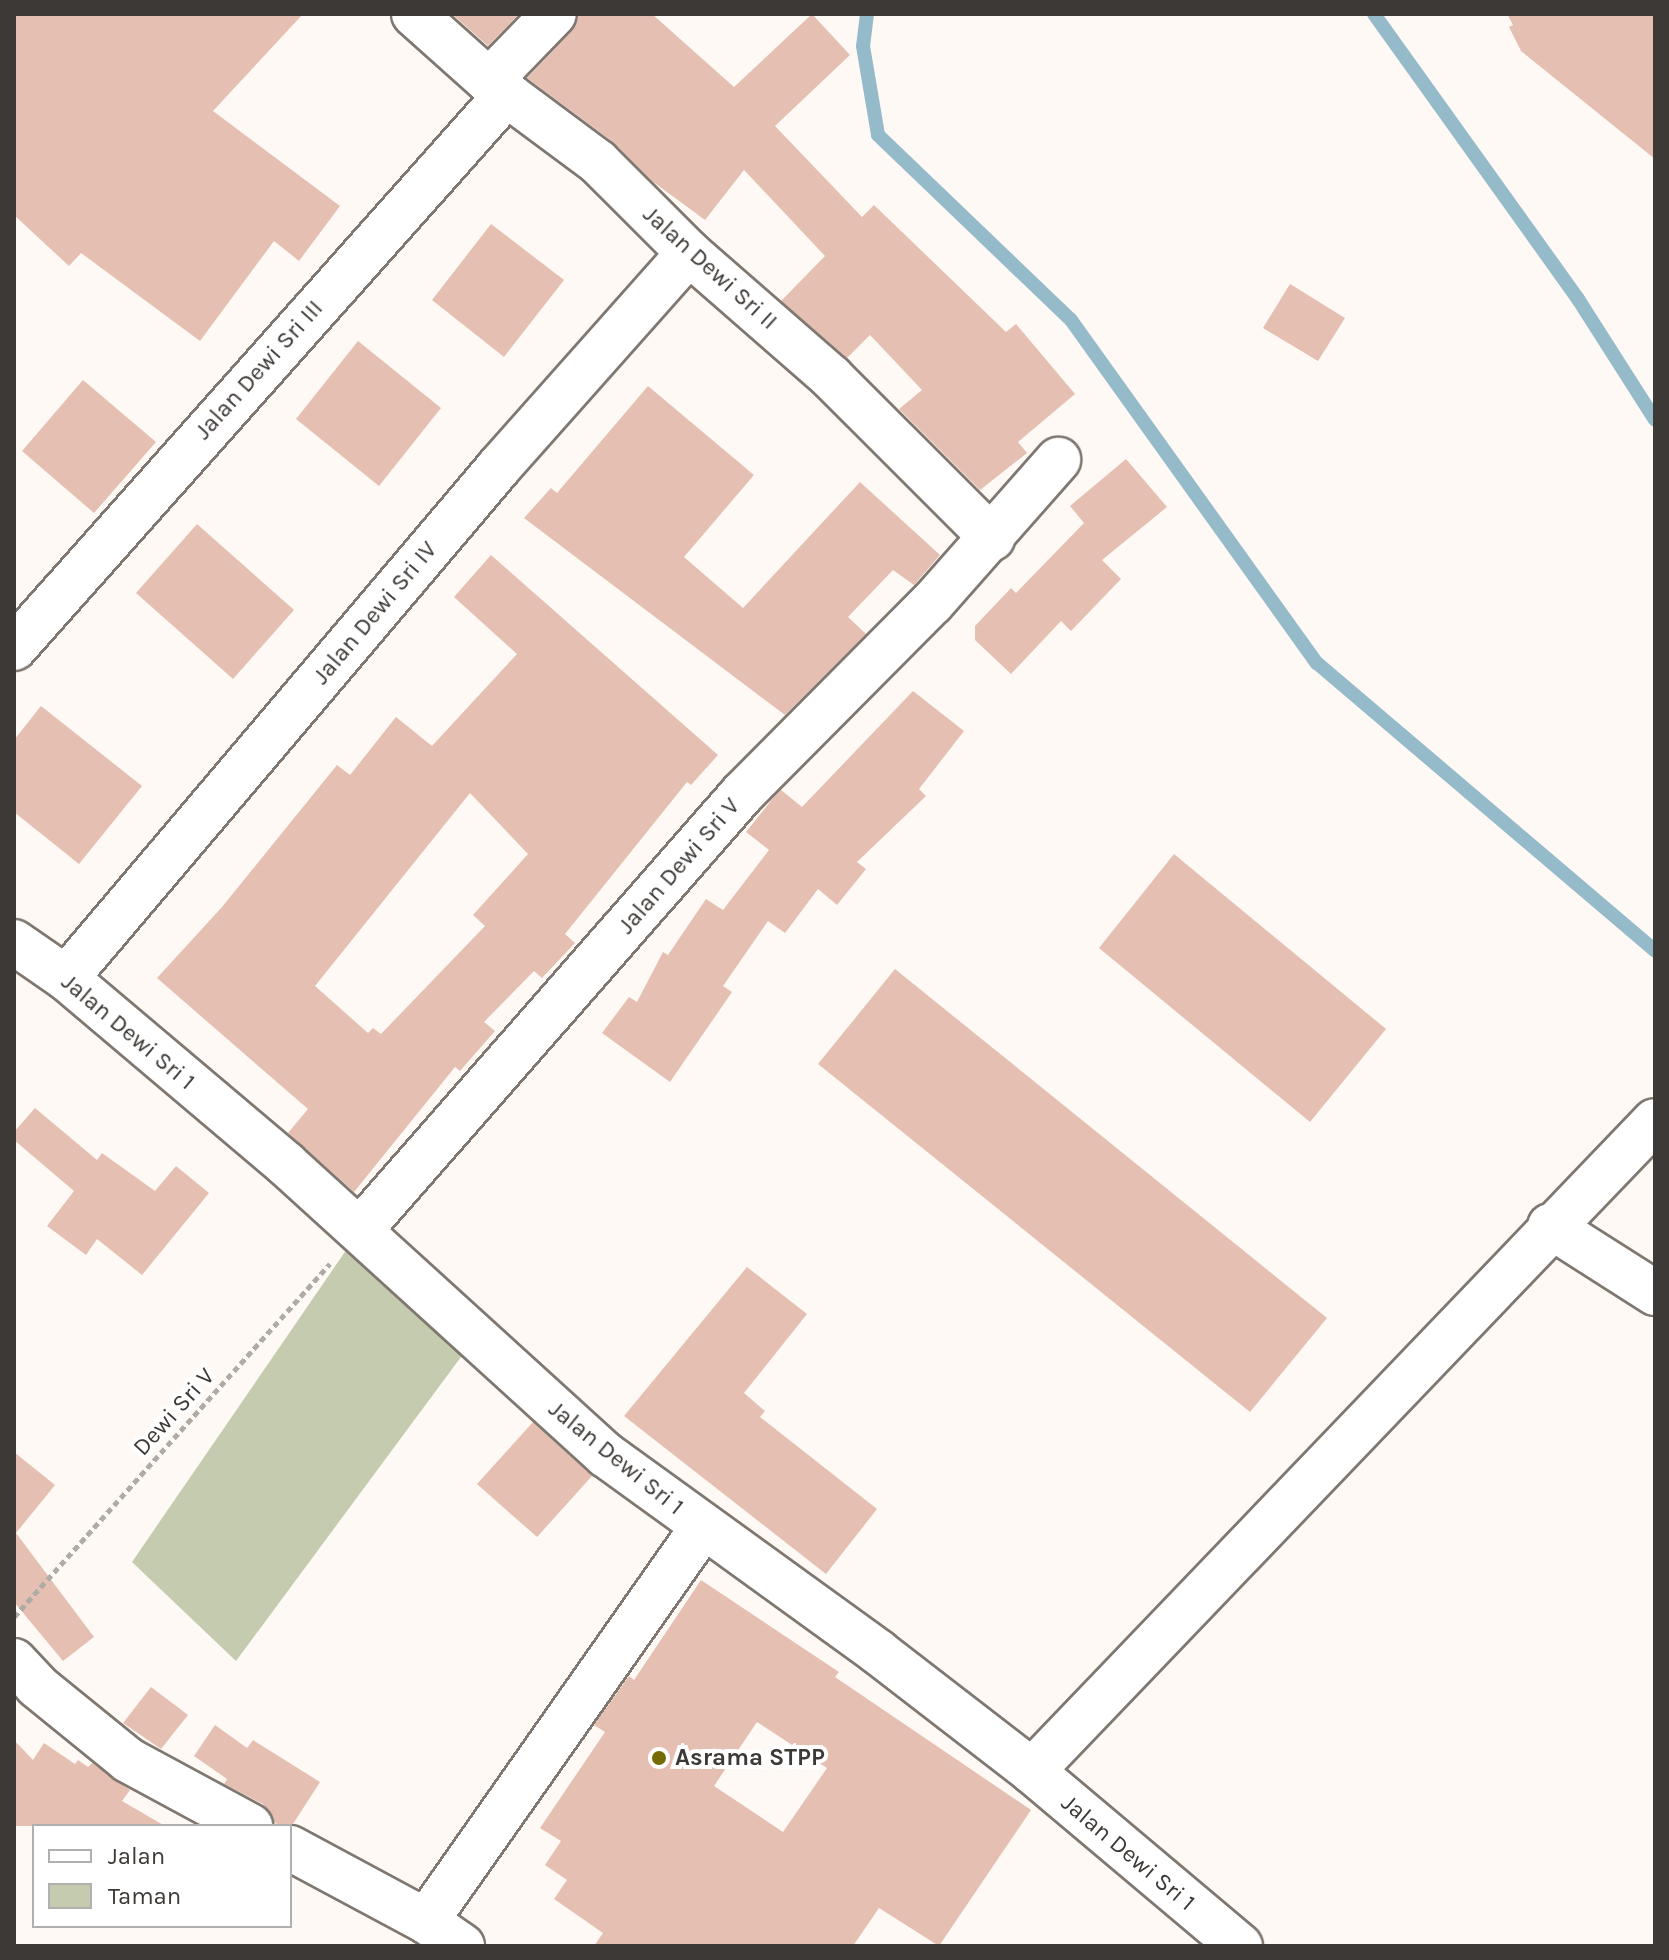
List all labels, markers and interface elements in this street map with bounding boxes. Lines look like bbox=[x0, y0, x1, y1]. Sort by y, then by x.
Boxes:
street label: Jalan Dewi Sri II bbox=[637, 200, 783, 336]
street label: Jalan Dewi Sri III bbox=[189, 294, 329, 446]
street label: Jalan Dewi Sri IV bbox=[307, 536, 443, 690]
street label: Jalan Dewi Sri V bbox=[612, 792, 746, 940]
street label: Jalan Dewi Sri 1 bbox=[55, 968, 201, 1096]
street label: Dewi Sri V bbox=[127, 1362, 221, 1462]
street label: Jalan Dewi Sri 1 bbox=[543, 1395, 689, 1521]
place label: Asrama STPP bbox=[675, 1744, 825, 1772]
marker: Asrama STPP bbox=[650, 1749, 668, 1767]
street label: Jalan Dewi Sri 1 bbox=[1055, 1789, 1201, 1917]
legend bbox=[32, 1824, 292, 1928]
text: Jalan bbox=[108, 1842, 165, 1870]
text: Taman bbox=[108, 1882, 181, 1910]

